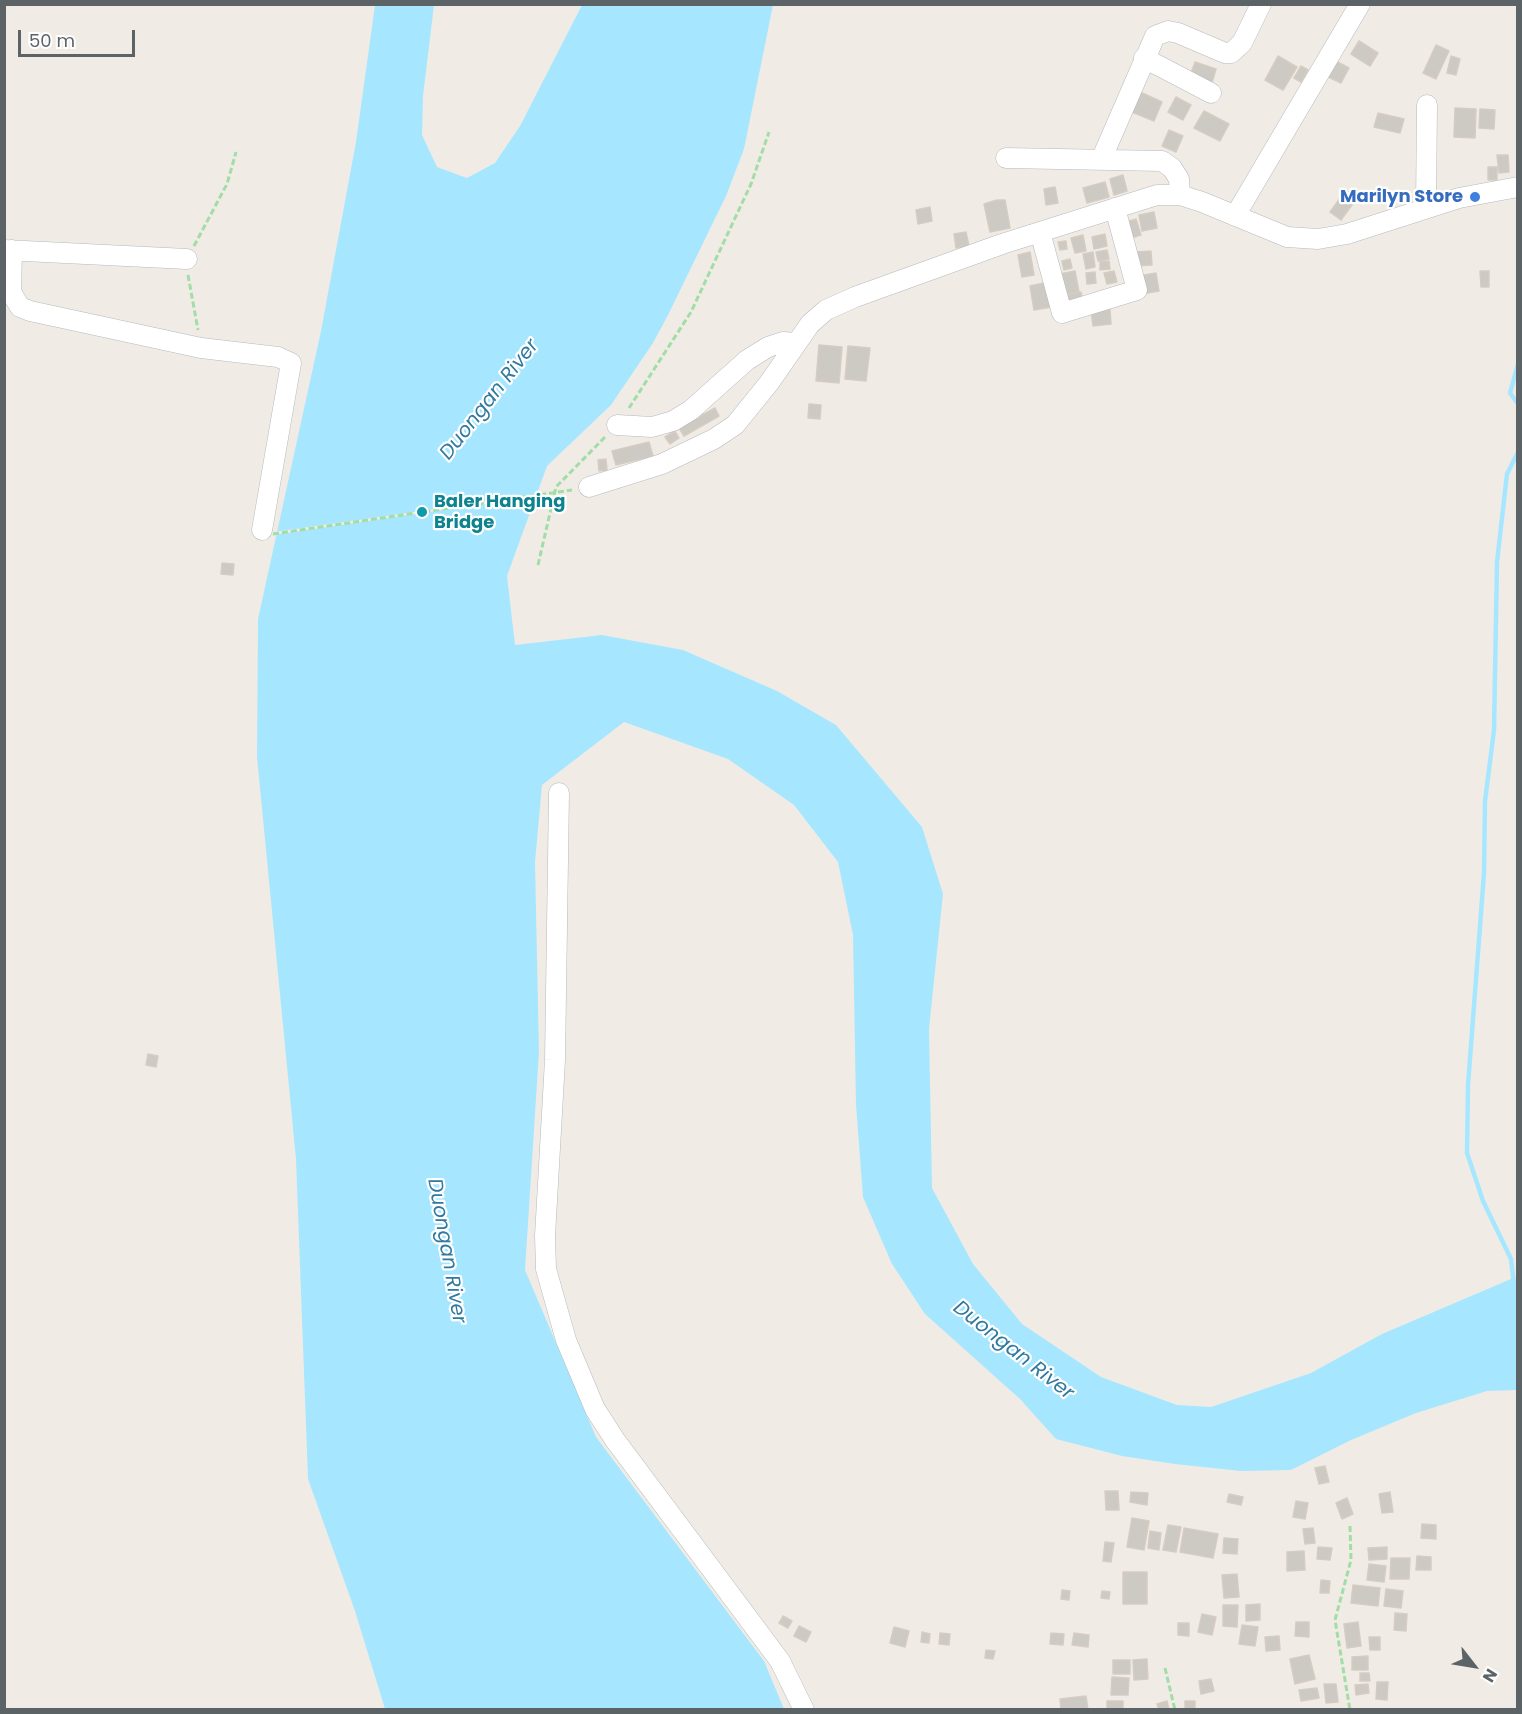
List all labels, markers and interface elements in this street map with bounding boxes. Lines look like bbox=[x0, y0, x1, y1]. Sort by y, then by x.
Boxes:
scale bar bbox=[21, 18, 138, 56]
text: 50 m bbox=[29, 28, 75, 53]
place label: Marilyn Store bbox=[1340, 186, 1463, 208]
marker: Marilyn Store bbox=[1468, 190, 1482, 204]
water label: Duongan River bbox=[435, 335, 545, 465]
place label: Baler Hanging Bridge bbox=[434, 491, 565, 534]
marker: Baler Hanging Bridge bbox=[415, 505, 429, 519]
water label: Duongan River bbox=[421, 1177, 471, 1325]
water label: Duongan River bbox=[948, 1296, 1078, 1406]
north arrow bbox=[1444, 1636, 1504, 1696]
text: N bbox=[1477, 1664, 1503, 1687]

